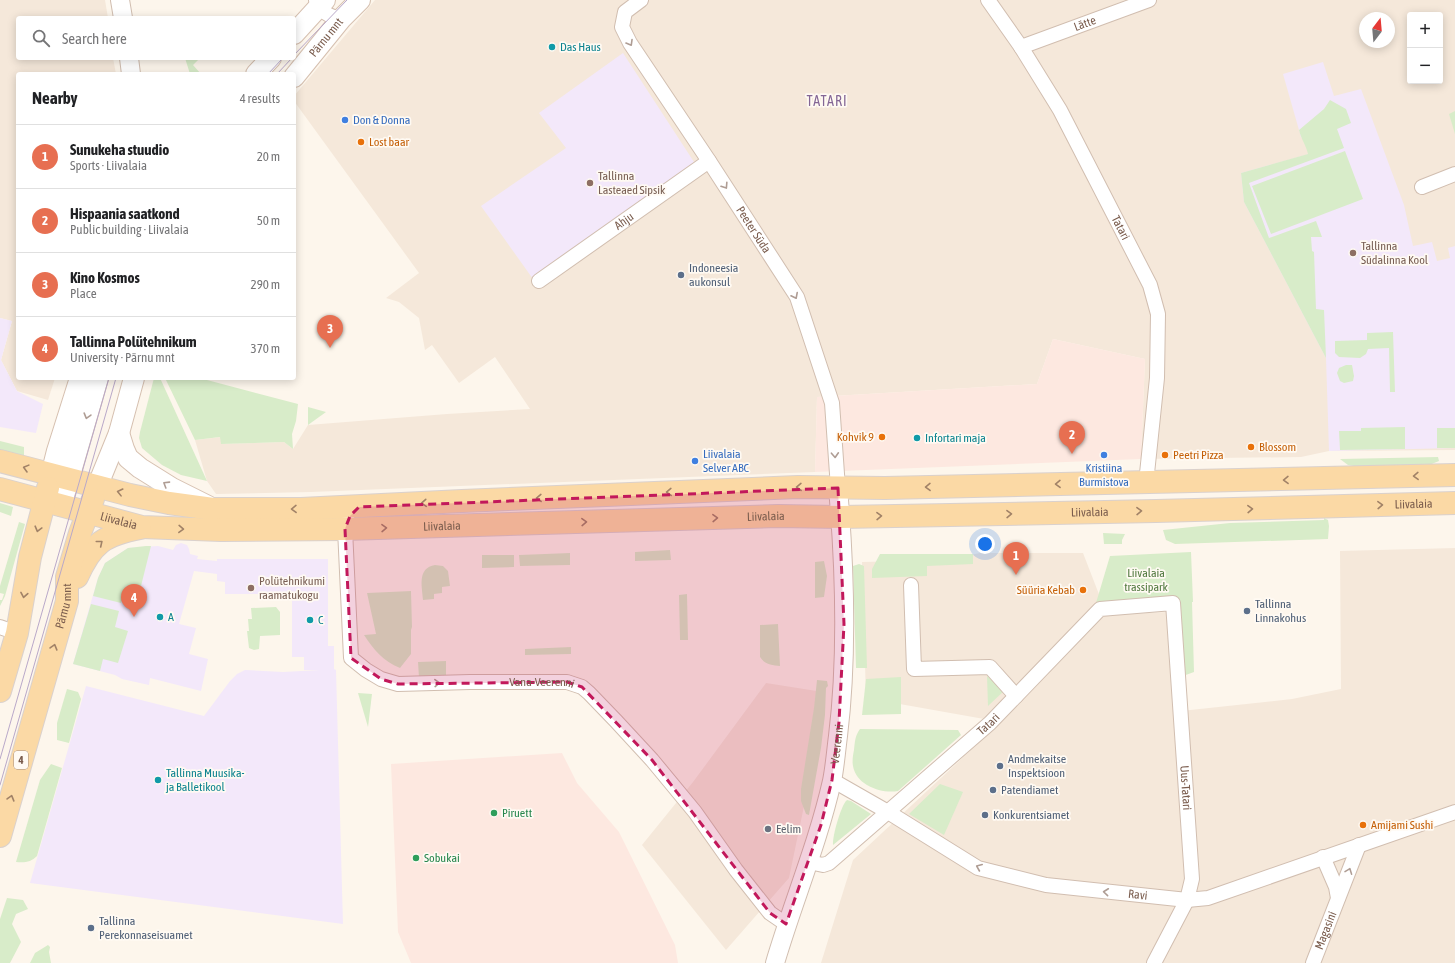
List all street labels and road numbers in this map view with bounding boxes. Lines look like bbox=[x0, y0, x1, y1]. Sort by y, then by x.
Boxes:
street label: Lätte bbox=[1072, 13, 1098, 34]
street label: Pärnu mnt bbox=[306, 15, 346, 60]
street label: Peeter Süda bbox=[733, 204, 774, 256]
street label: Ahju bbox=[612, 209, 636, 233]
street label: Tatari bbox=[1109, 213, 1133, 242]
street label: Liivalaia bbox=[1395, 497, 1433, 512]
street label: Liivalaia bbox=[1071, 505, 1109, 520]
street label: Liivalaia bbox=[99, 509, 139, 532]
street label: Liivalaia bbox=[747, 509, 785, 524]
street label: Liivalaia bbox=[423, 519, 461, 534]
street label: Pärnu mnt bbox=[52, 583, 74, 630]
street label: Vana-Veerenni bbox=[509, 675, 576, 691]
street label: Tatari bbox=[974, 710, 1002, 738]
street label: Veerenni bbox=[828, 724, 846, 765]
road number: 4 bbox=[14, 751, 28, 769]
street label: Uus-Tatari bbox=[1177, 765, 1194, 811]
street label: Ravi bbox=[1128, 887, 1148, 903]
street label: Magasini bbox=[1312, 909, 1339, 951]

